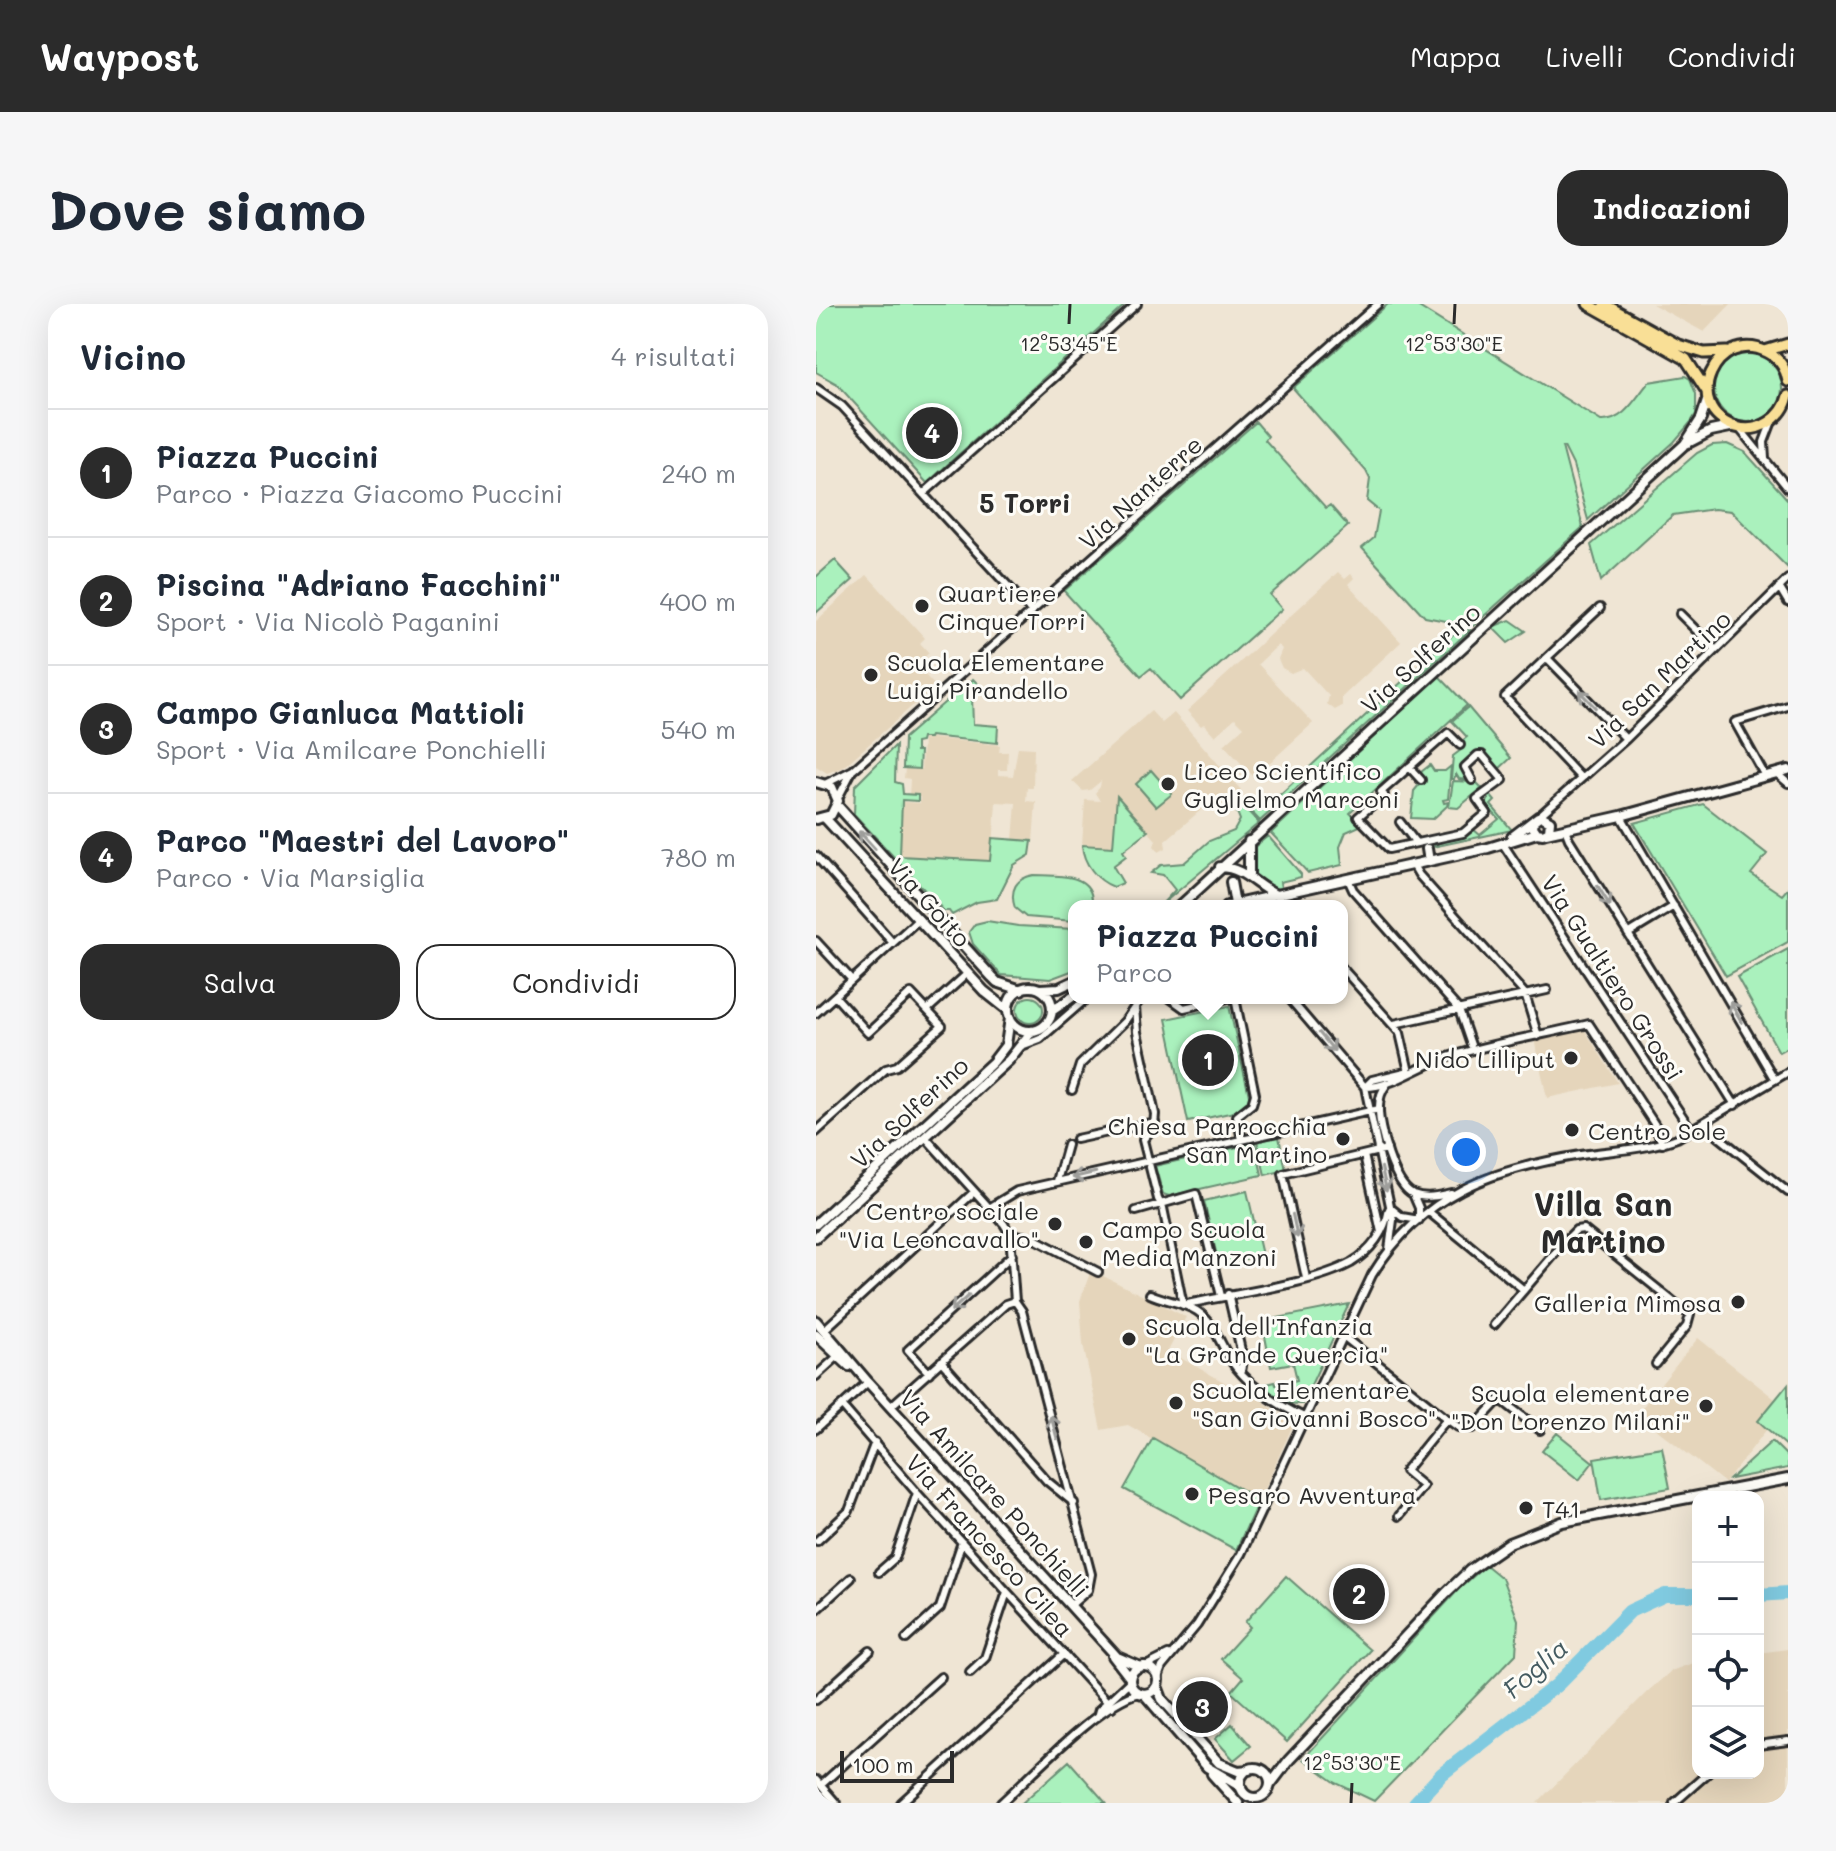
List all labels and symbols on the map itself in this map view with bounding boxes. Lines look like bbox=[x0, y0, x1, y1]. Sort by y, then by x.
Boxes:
text: 12°53'45"E bbox=[1020, 330, 1118, 356]
text: 12°53'30"E bbox=[1405, 330, 1503, 356]
pin: 4 bbox=[906, 403, 958, 463]
street label: Via Nanterre bbox=[1072, 428, 1208, 556]
district label: 5 Torri bbox=[979, 486, 1071, 520]
place label: Quartiere Cinque Torri bbox=[938, 577, 1086, 636]
street label: Via Solferino bbox=[1354, 596, 1486, 720]
marker: Quartiere Cinque Torri bbox=[913, 597, 931, 615]
street label: Via San Martino bbox=[1581, 603, 1737, 755]
place label: Scuola Elementare Luigi Pirandello bbox=[887, 646, 1105, 705]
marker: Scuola Elementare Luigi Pirandello bbox=[862, 666, 880, 684]
one-way arrow bbox=[1577, 689, 1596, 709]
place label: Liceo Scientifico Guglielmo Marconi bbox=[1184, 755, 1399, 814]
marker: Liceo Scientifico Guglielmo Marconi bbox=[1159, 775, 1177, 793]
one-way arrow bbox=[858, 831, 876, 851]
street label: Via Goito bbox=[882, 851, 978, 953]
street label: Via Gualtiero Grossi bbox=[1535, 868, 1691, 1086]
one-way arrow bbox=[1597, 884, 1613, 907]
one-way arrow bbox=[1728, 1001, 1744, 1024]
pin: 1 bbox=[1182, 1030, 1234, 1090]
one-way arrow bbox=[1318, 1032, 1336, 1052]
place label: Nido Lilliput bbox=[1415, 1043, 1555, 1074]
street label: Via Solferino bbox=[843, 1049, 975, 1175]
marker: Nido Lilliput bbox=[1562, 1049, 1580, 1067]
place label: Chiesa Parrocchia San Martino bbox=[1108, 1110, 1327, 1169]
place label: Centro Sole bbox=[1588, 1115, 1726, 1146]
marker: Centro Sole bbox=[1563, 1121, 1581, 1139]
marker: Chiesa Parrocchia San Martino bbox=[1334, 1130, 1352, 1148]
your location bbox=[1446, 1132, 1486, 1172]
one-way arrow bbox=[1377, 1165, 1392, 1191]
one-way arrow bbox=[1072, 1168, 1097, 1183]
district label: Villa San Martino bbox=[1534, 1182, 1672, 1261]
place label: Centro sociale "Via Leoncavallo" bbox=[839, 1195, 1039, 1254]
place label: Campo Scuola Media Manzoni bbox=[1102, 1213, 1277, 1272]
one-way arrow bbox=[1288, 1213, 1303, 1238]
marker: Centro sociale "Via Leoncavallo" bbox=[1046, 1215, 1064, 1233]
marker: Campo Scuola Media Manzoni bbox=[1077, 1233, 1095, 1251]
place label: Galleria Mimosa bbox=[1534, 1287, 1722, 1318]
one-way arrow bbox=[950, 1293, 970, 1311]
marker: Galleria Mimosa bbox=[1729, 1293, 1747, 1311]
place label: Scuola dell'Infanzia "La Grande Quercia" bbox=[1145, 1310, 1388, 1369]
marker: Scuola dell'Infanzia "La Grande Quercia" bbox=[1120, 1330, 1138, 1348]
place label: Scuola Elementare "San Giovanni Bosco" bbox=[1192, 1374, 1436, 1433]
place label: Scuola elementare "Don Lorenzo Milani" bbox=[1451, 1377, 1690, 1436]
street label: Via Amilcare Ponchielli bbox=[893, 1382, 1097, 1604]
marker: Scuola Elementare "San Giovanni Bosco" bbox=[1167, 1394, 1185, 1412]
marker: Scuola elementare "Don Lorenzo Milani" bbox=[1697, 1397, 1715, 1415]
one-way arrow bbox=[1045, 1415, 1060, 1441]
street label: Via Francesco Cilea bbox=[899, 1447, 1081, 1643]
place label: Pesaro Avventura bbox=[1208, 1479, 1417, 1510]
marker: Pesaro Avventura bbox=[1183, 1485, 1201, 1503]
place label: T41 bbox=[1542, 1493, 1580, 1524]
marker: T41 bbox=[1517, 1499, 1535, 1517]
pin: 2 bbox=[1333, 1564, 1385, 1624]
water label: Foglia bbox=[1495, 1630, 1575, 1706]
pin: 3 bbox=[1176, 1677, 1228, 1737]
scale bar bbox=[840, 1747, 954, 1783]
text: 12°53'30"E bbox=[1303, 1749, 1401, 1775]

